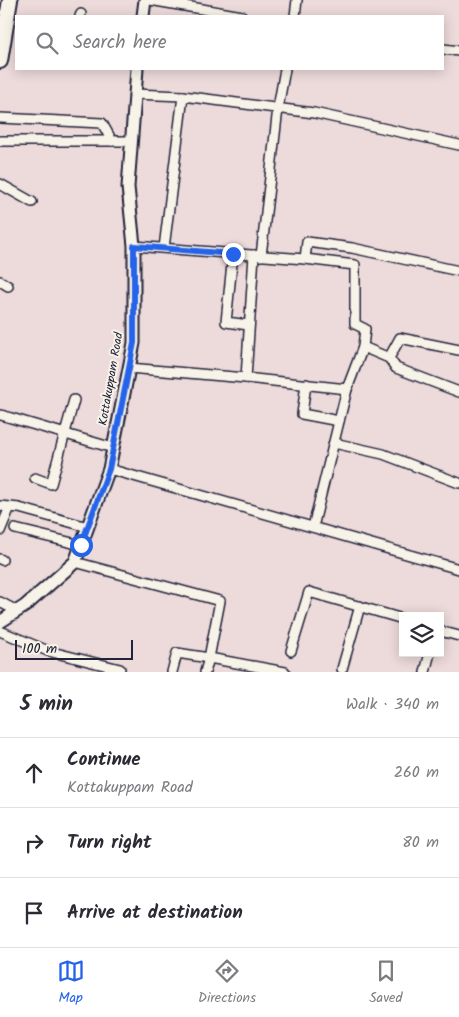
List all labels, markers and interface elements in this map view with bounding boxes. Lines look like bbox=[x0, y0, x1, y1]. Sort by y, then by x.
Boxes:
search box bbox=[15, 15, 444, 70]
text: Search here bbox=[73, 28, 167, 58]
icon: search bbox=[33, 29, 61, 57]
route end bbox=[222, 243, 245, 266]
street label: Kottakuppam Road bbox=[93, 330, 129, 427]
route start bbox=[70, 534, 93, 557]
map controls bbox=[399, 612, 444, 657]
button: layers bbox=[399, 612, 444, 657]
scale bar bbox=[15, 637, 132, 660]
text: 100 m bbox=[22, 638, 57, 660]
text: 5 min bbox=[20, 688, 73, 721]
text: Walk · 340 m bbox=[346, 692, 439, 717]
text: Continue bbox=[67, 745, 140, 775]
icon: ahead bbox=[20, 759, 48, 787]
text: 260 m bbox=[394, 760, 439, 785]
text: Kottakuppam Road bbox=[67, 775, 193, 800]
text: Turn right bbox=[67, 828, 152, 858]
icon: right bbox=[20, 829, 48, 857]
text: 80 m bbox=[402, 830, 439, 855]
text: Arrive at destination bbox=[67, 898, 243, 928]
icon: arrive bbox=[20, 899, 48, 927]
tab: Map bbox=[57, 957, 85, 1009]
tab: Directions bbox=[198, 957, 256, 1009]
tab: Saved bbox=[369, 957, 402, 1009]

